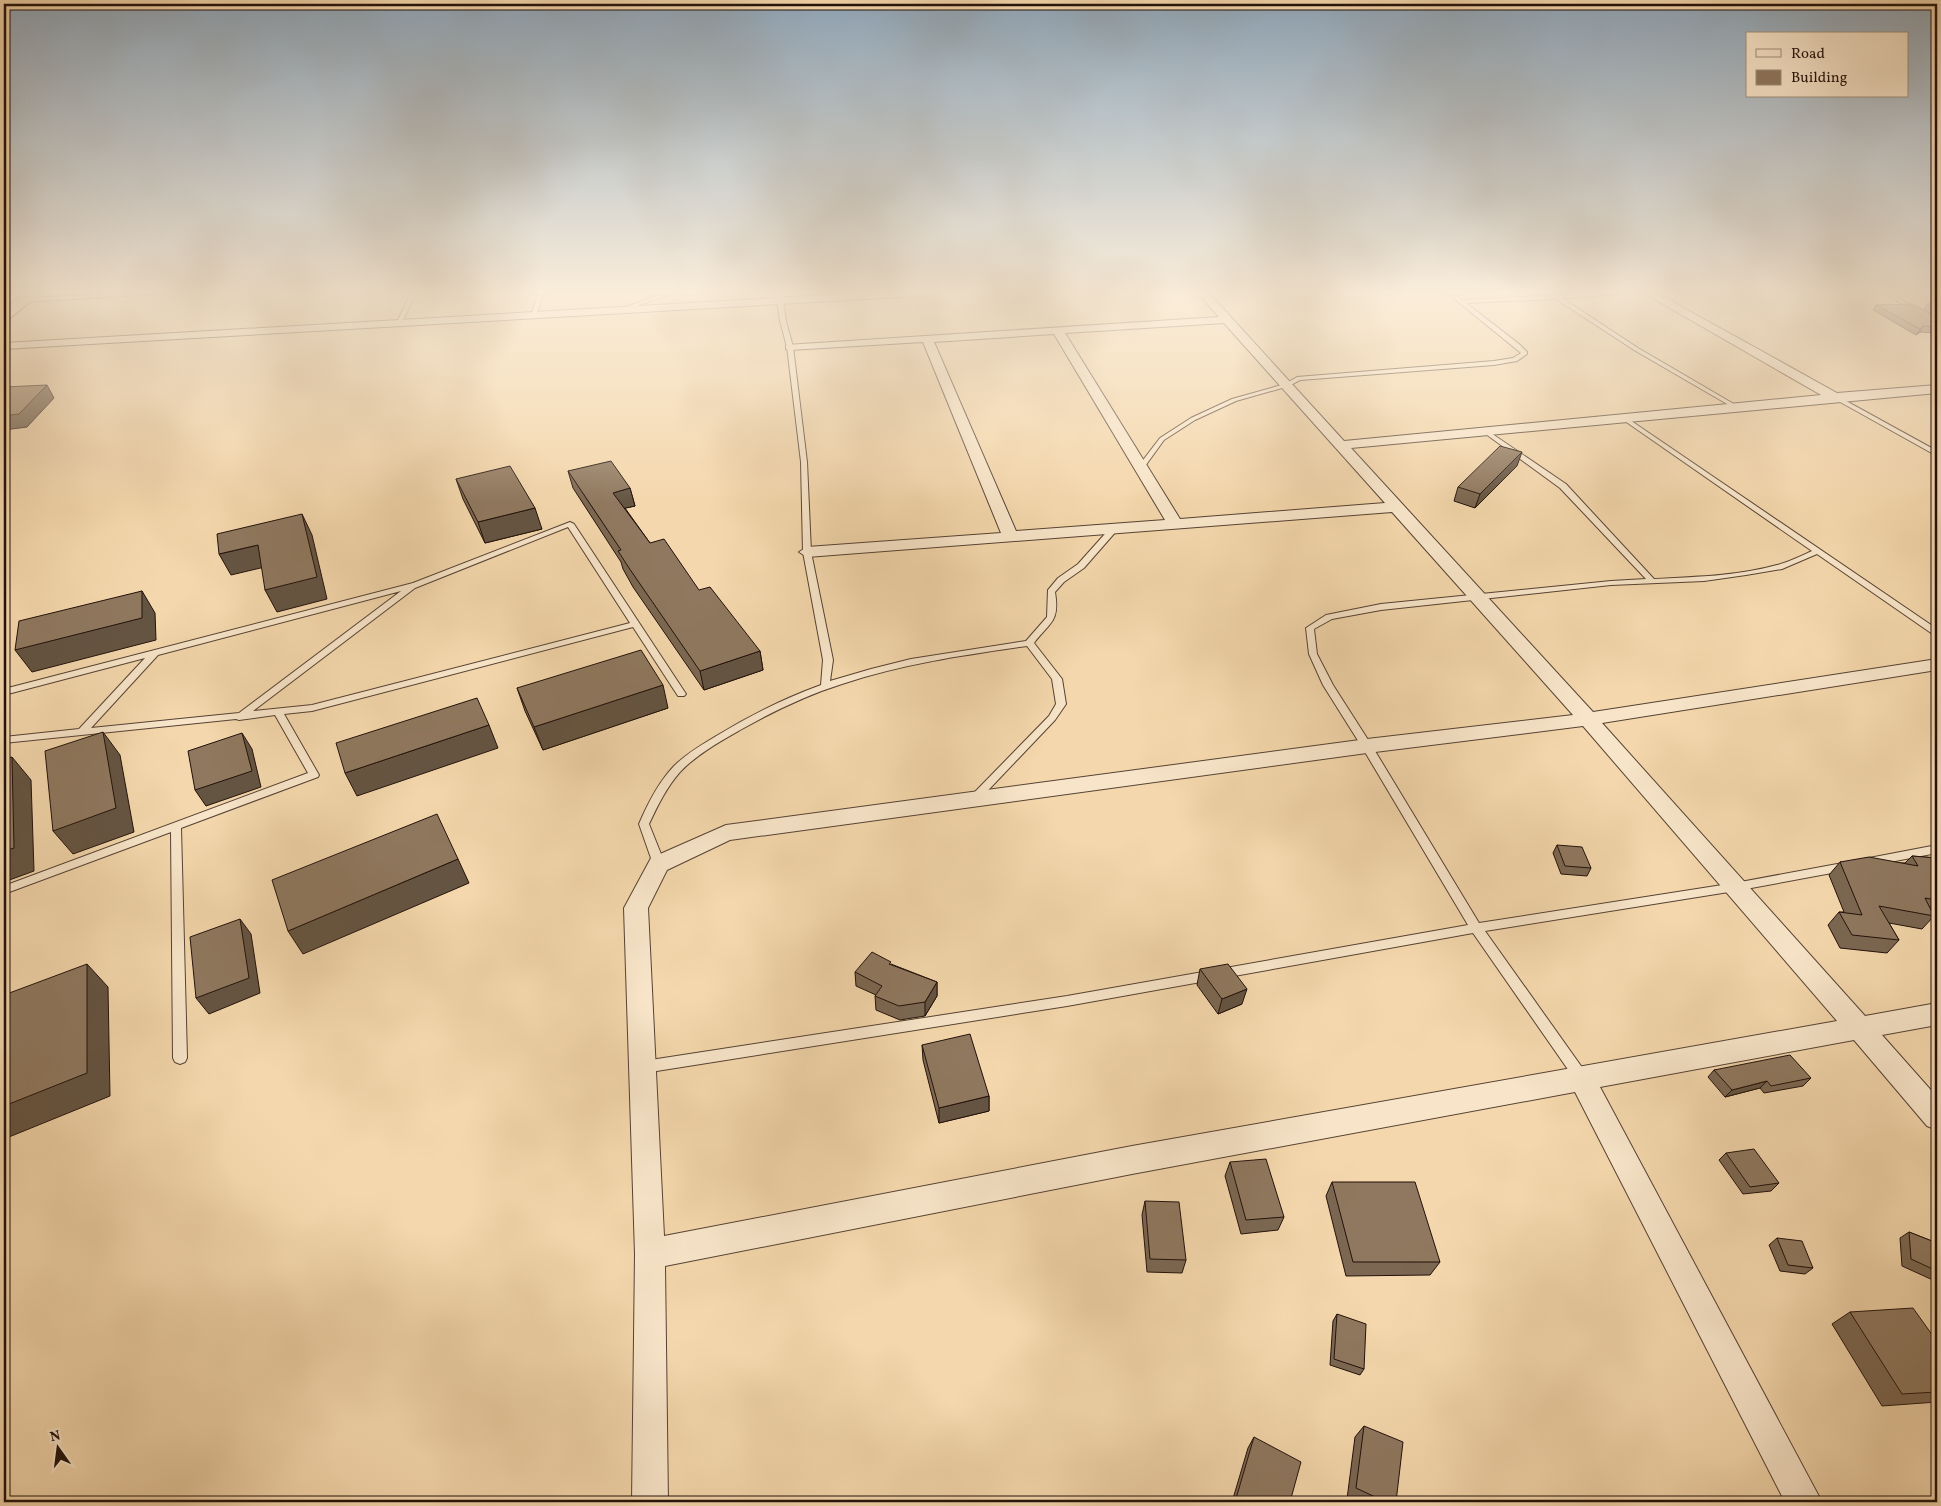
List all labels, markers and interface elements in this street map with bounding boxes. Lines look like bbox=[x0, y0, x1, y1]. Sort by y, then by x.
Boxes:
legend bbox=[1746, 32, 1908, 98]
text: Road bbox=[1791, 44, 1825, 65]
text: Building bbox=[1791, 68, 1848, 89]
north arrow bbox=[32, 1424, 82, 1474]
text: N bbox=[48, 1426, 62, 1447]

